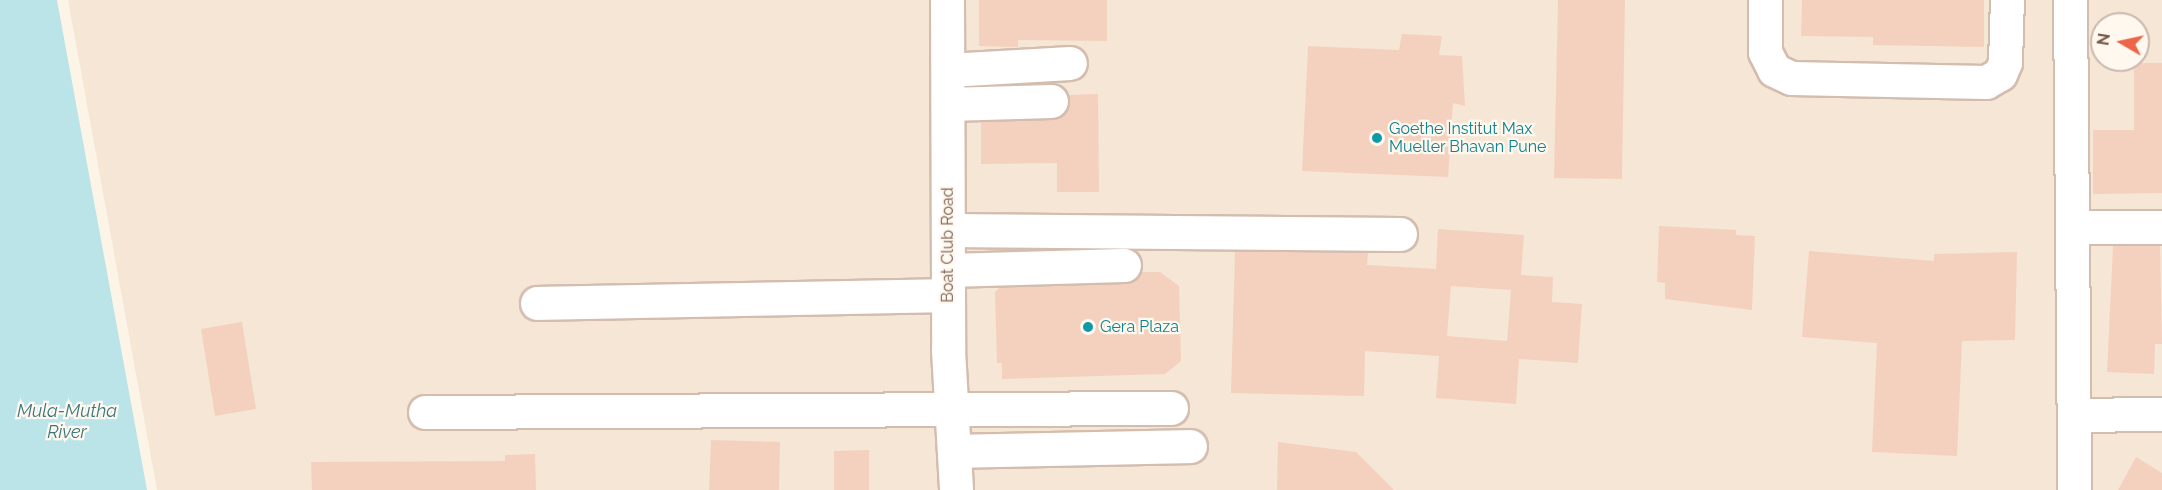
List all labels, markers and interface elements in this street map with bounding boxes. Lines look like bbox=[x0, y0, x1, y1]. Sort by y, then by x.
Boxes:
north arrow bbox=[2090, 12, 2150, 72]
text: N bbox=[2093, 32, 2114, 47]
place label: Goethe Institut Max Mueller Bhavan Pune bbox=[1389, 119, 1547, 157]
marker: Goethe Institut Max Mueller Bhavan Pune bbox=[1370, 131, 1384, 145]
street label: Boat Club Road bbox=[938, 187, 958, 303]
place label: Gera Plaza bbox=[1100, 317, 1179, 337]
marker: Gera Plaza bbox=[1081, 320, 1095, 334]
water label: Mula-Mutha River bbox=[17, 401, 117, 444]

